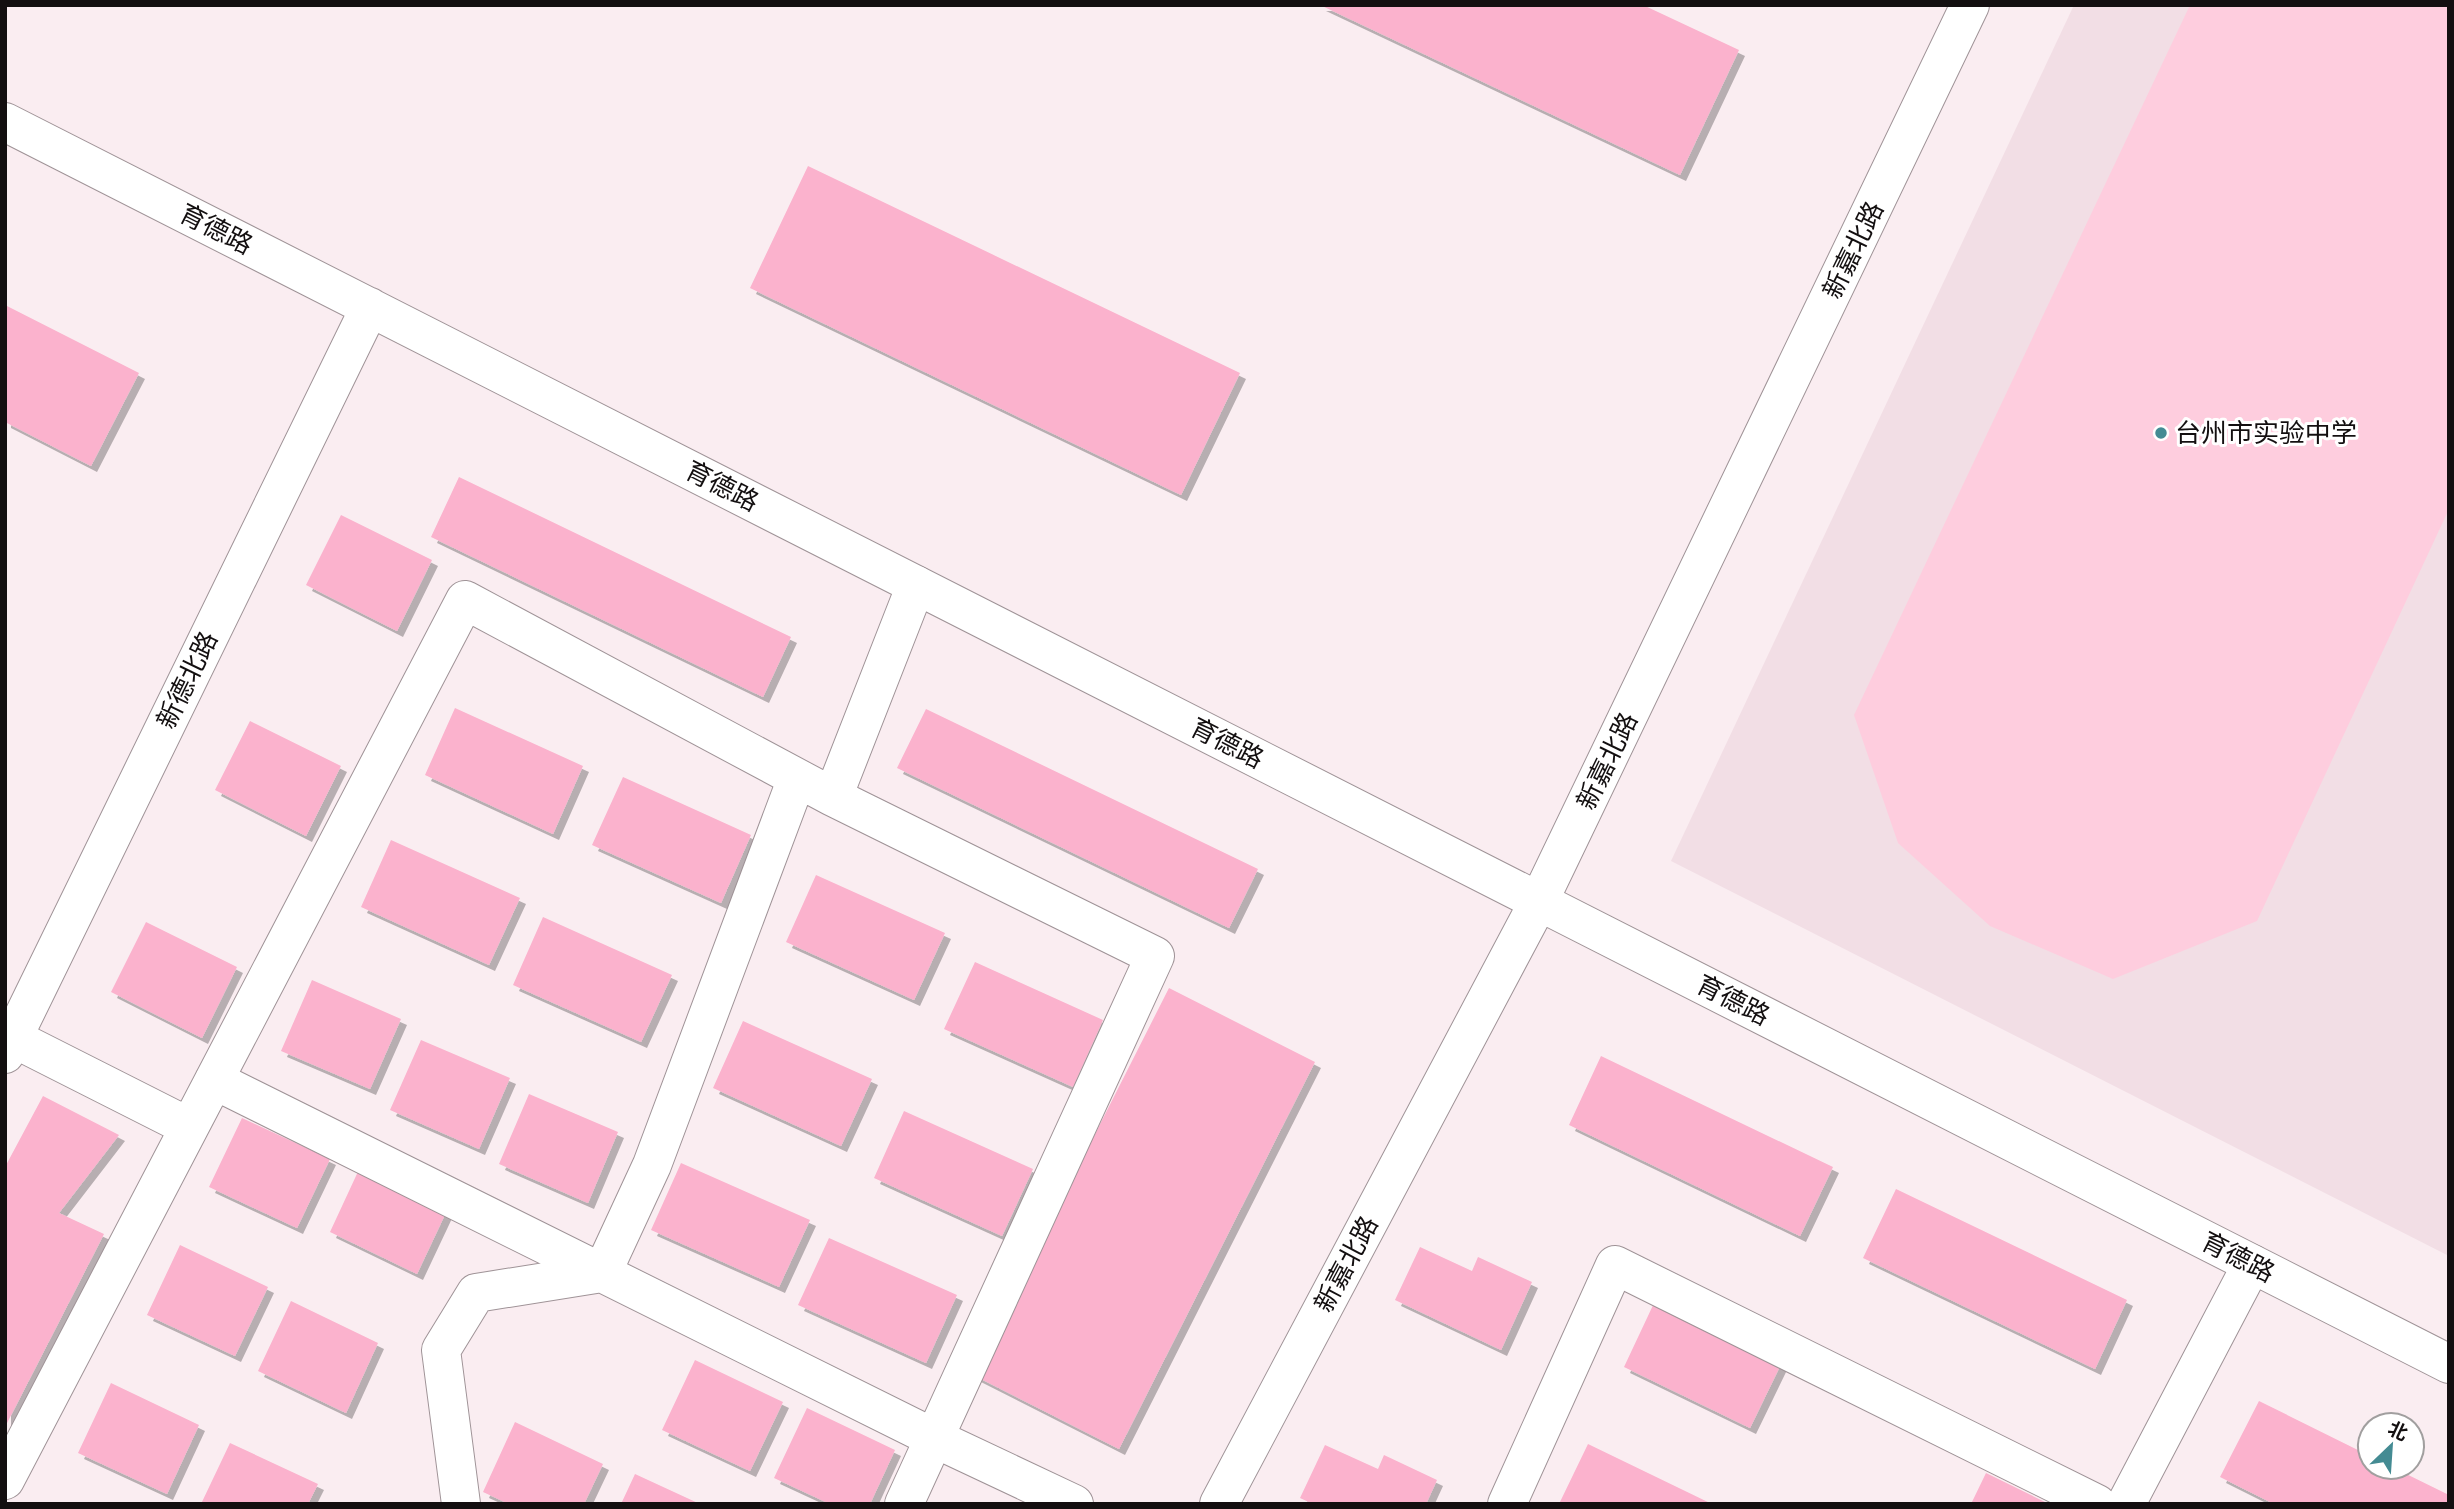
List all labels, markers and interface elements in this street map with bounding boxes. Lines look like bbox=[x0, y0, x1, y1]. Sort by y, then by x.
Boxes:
street label: 育德路 bbox=[173, 194, 259, 264]
street label: 新嘉北路 bbox=[1813, 195, 1893, 305]
place label: 台州市实验中学 bbox=[2175, 414, 2357, 452]
marker: 台州市实验中学 bbox=[2153, 425, 2169, 441]
street label: 育德路 bbox=[679, 451, 765, 521]
street label: 新德北路 bbox=[147, 625, 227, 735]
street label: 新嘉北路 bbox=[1567, 706, 1647, 816]
street label: 育德路 bbox=[1184, 708, 1270, 778]
street label: 育德路 bbox=[1690, 965, 1776, 1035]
street label: 新嘉北路 bbox=[1305, 1209, 1387, 1319]
street label: 育德路 bbox=[2195, 1222, 2281, 1292]
north arrow bbox=[2356, 1411, 2426, 1481]
text: 北 bbox=[2384, 1415, 2412, 1447]

